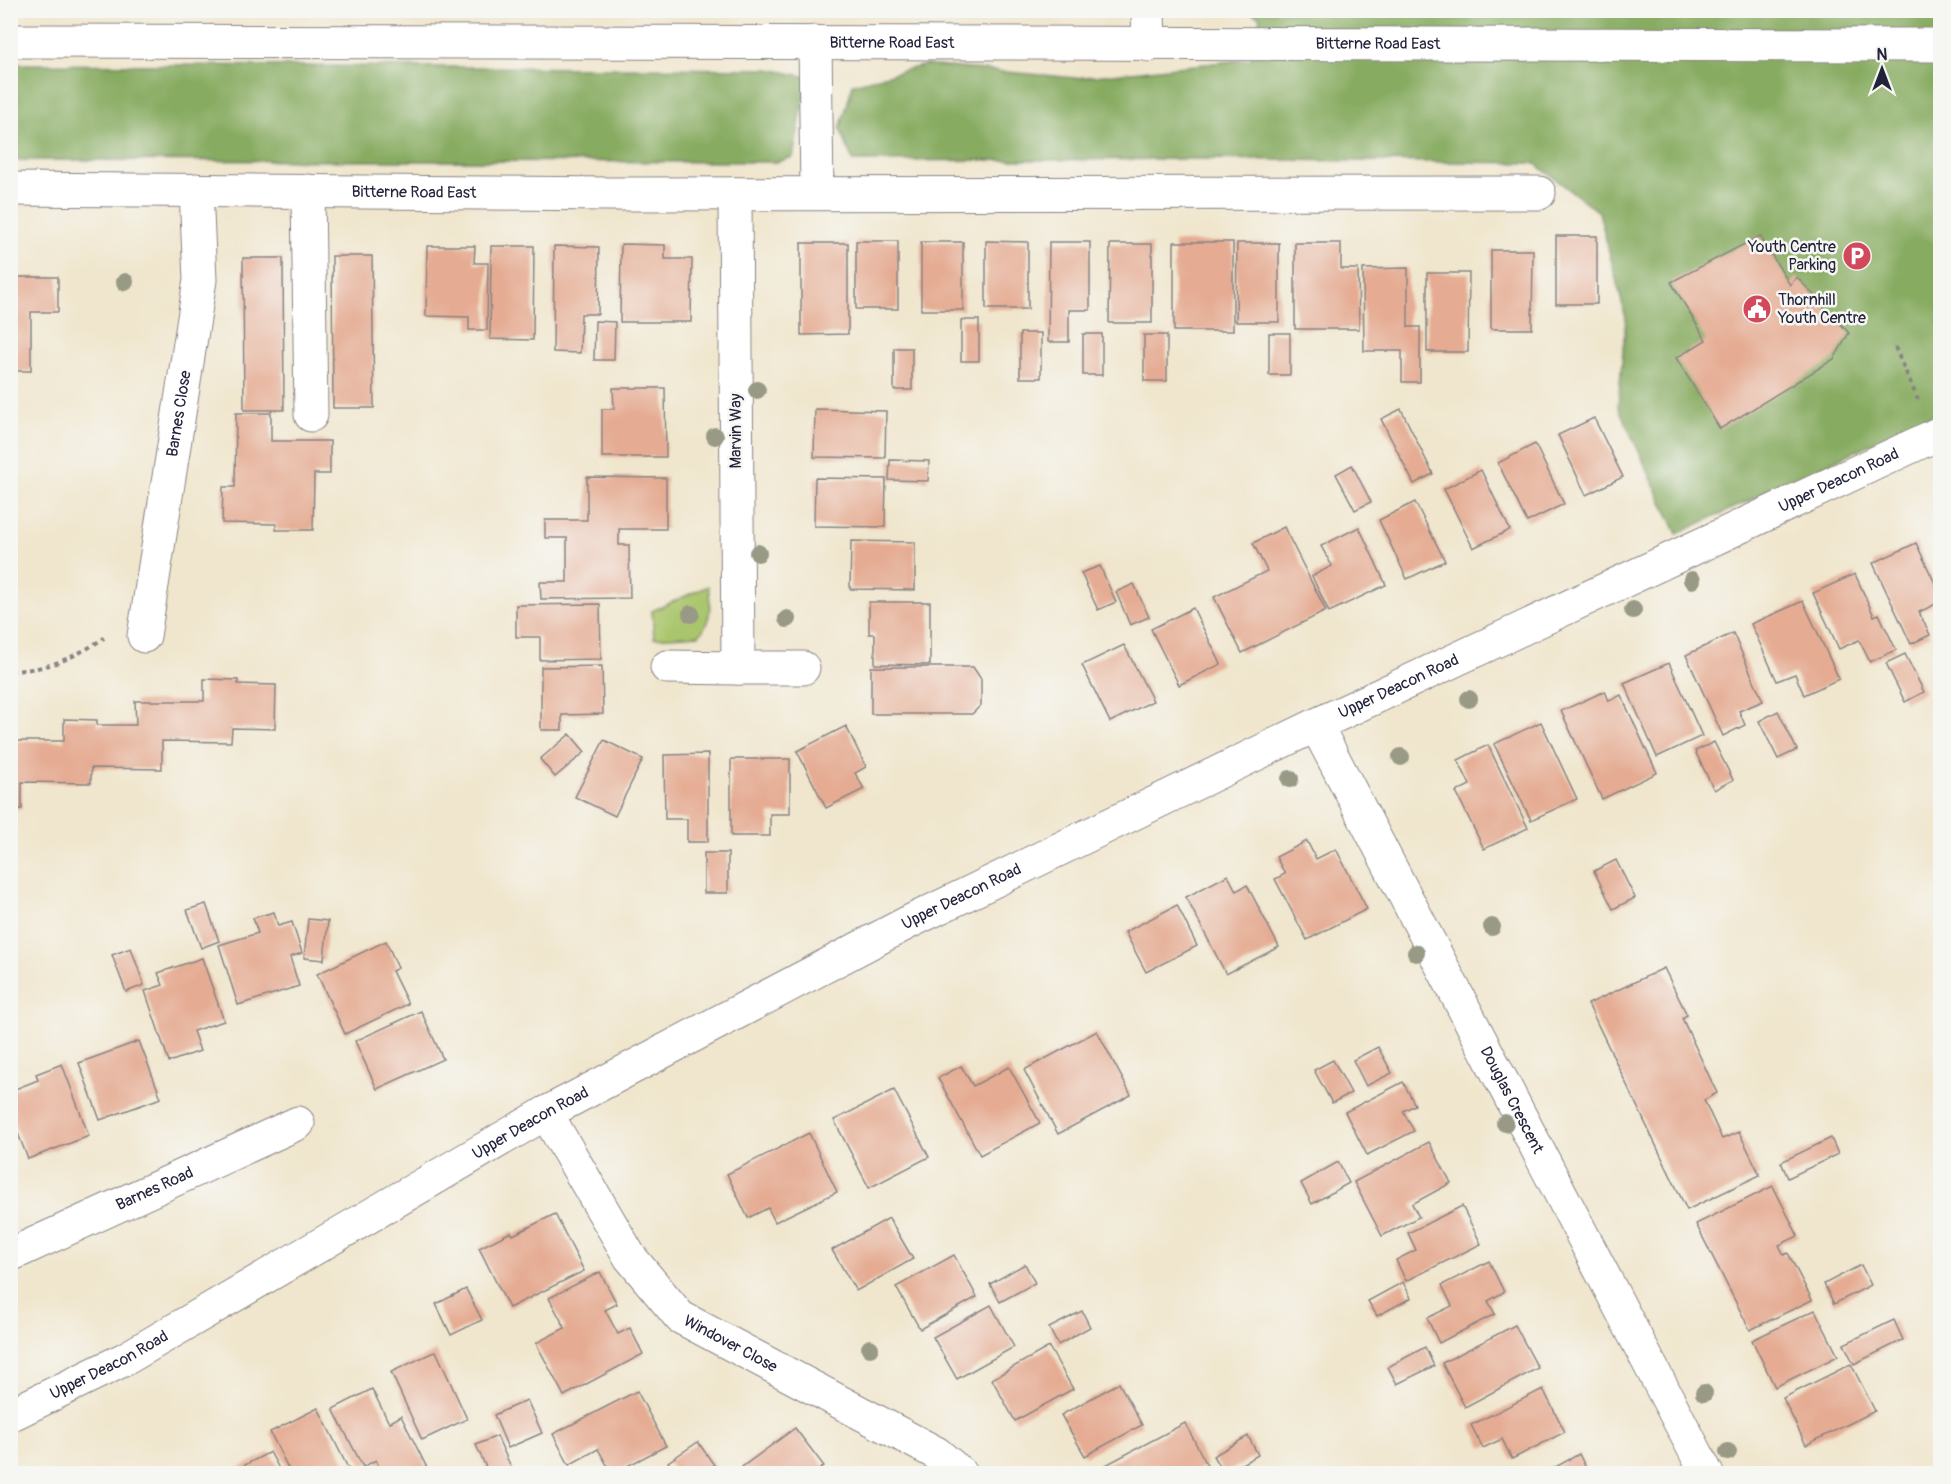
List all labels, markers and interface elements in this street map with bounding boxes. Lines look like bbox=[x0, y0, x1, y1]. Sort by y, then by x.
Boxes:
street label: Bitterne Road East bbox=[830, 33, 955, 53]
street label: Bitterne Road East bbox=[1316, 34, 1441, 54]
north arrow bbox=[1852, 39, 1912, 99]
text: N bbox=[1877, 45, 1888, 65]
street label: Bitterne Road East bbox=[351, 182, 477, 203]
place label: Youth Centre Parking bbox=[1747, 237, 1836, 275]
parking icon: Youth Centre Parking bbox=[1841, 240, 1873, 272]
place label: Thornhill Youth Centre bbox=[1777, 290, 1866, 328]
public building icon: Thornhill Youth Centre bbox=[1741, 293, 1773, 325]
street label: Barnes Close bbox=[162, 369, 196, 458]
street label: Marvin Way bbox=[726, 393, 746, 469]
street label: Upper Deacon Road bbox=[1775, 444, 1902, 517]
street label: Upper Deacon Road bbox=[1335, 650, 1462, 723]
street label: Upper Deacon Road bbox=[898, 859, 1025, 934]
street label: Douglas Crescent bbox=[1476, 1043, 1548, 1157]
street label: Upper Deacon Road bbox=[469, 1082, 592, 1164]
street label: Barnes Road bbox=[113, 1162, 196, 1215]
street label: Windover Close bbox=[680, 1311, 781, 1377]
street label: Upper Deacon Road bbox=[47, 1326, 172, 1404]

